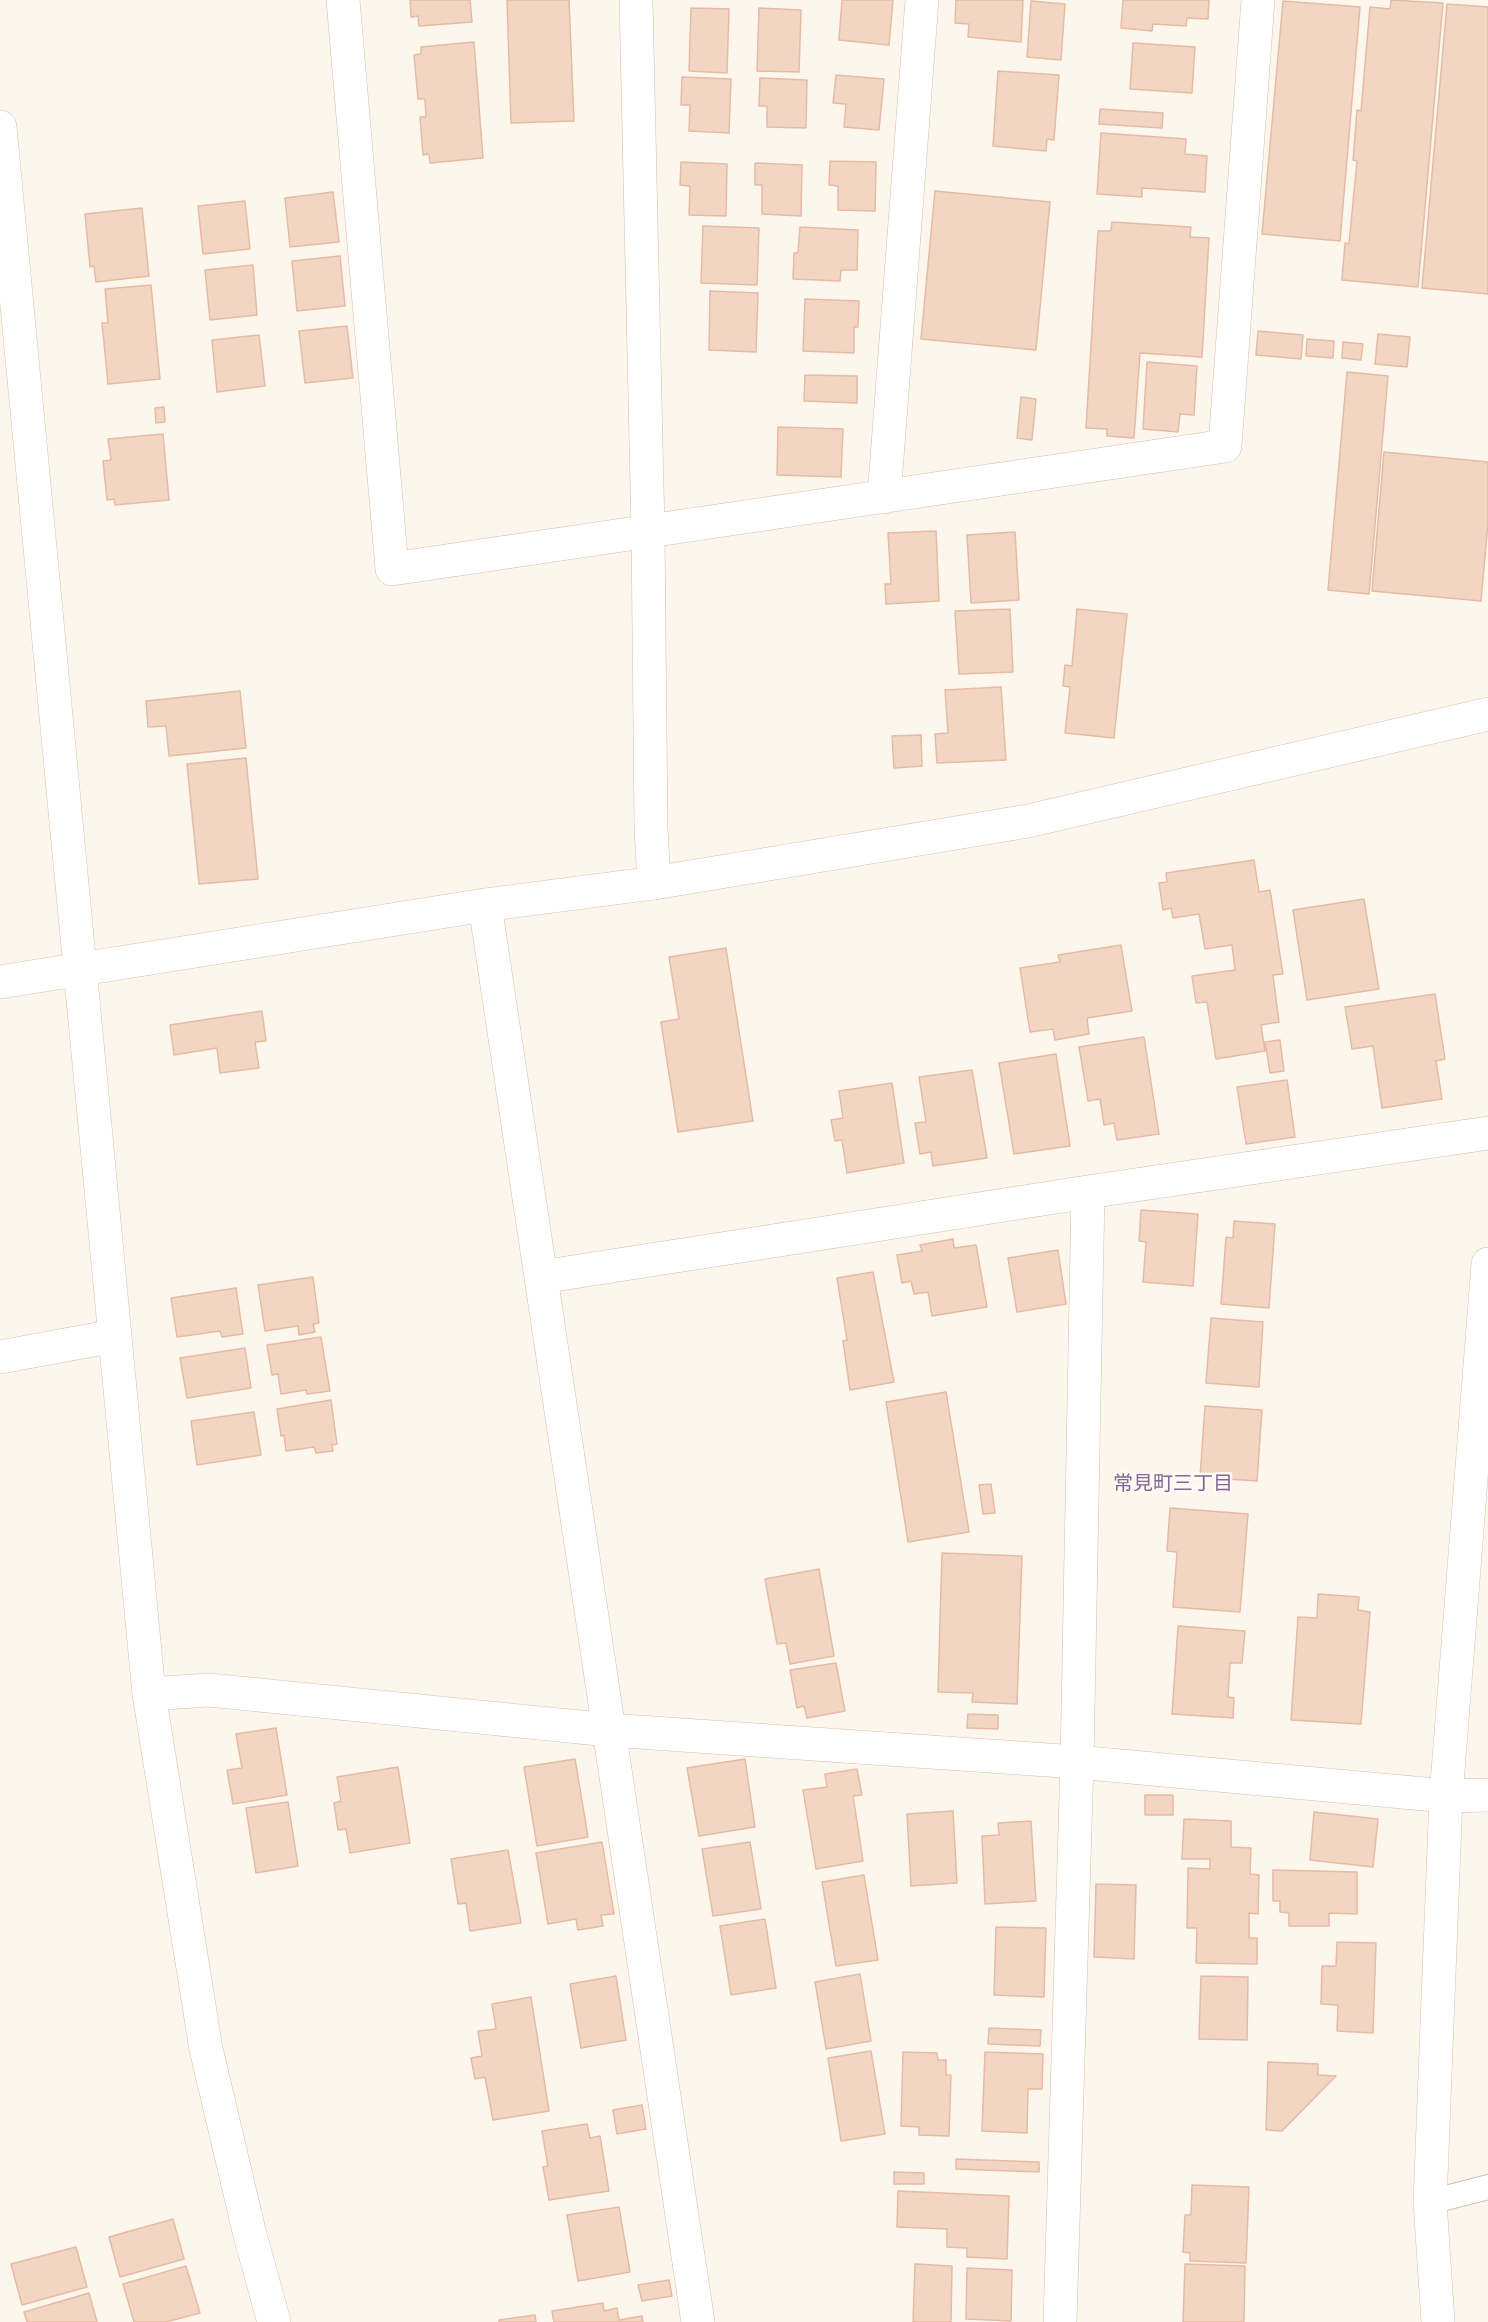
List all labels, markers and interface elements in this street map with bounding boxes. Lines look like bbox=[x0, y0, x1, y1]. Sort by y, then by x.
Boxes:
district label: 常見町三丁目 bbox=[1113, 1472, 1233, 1496]

